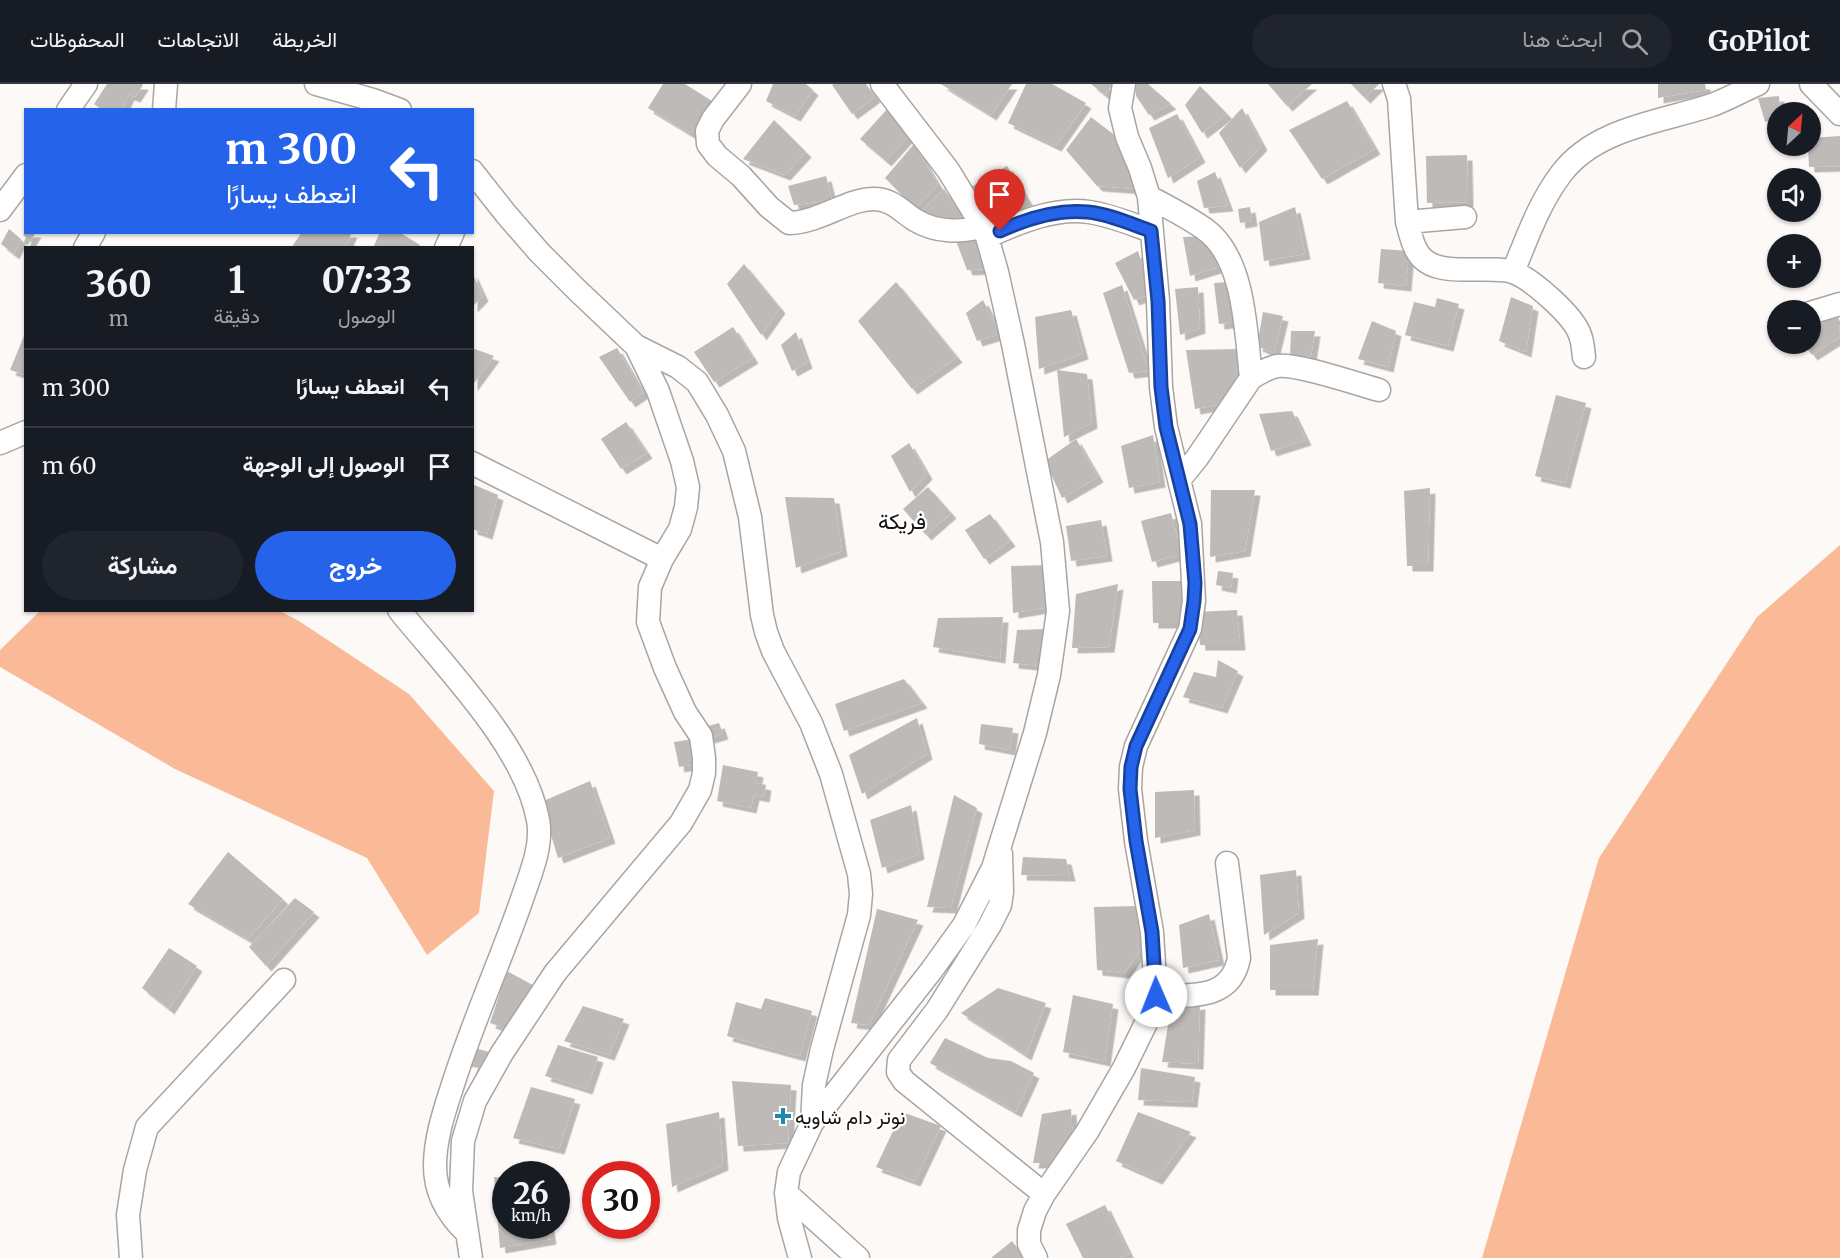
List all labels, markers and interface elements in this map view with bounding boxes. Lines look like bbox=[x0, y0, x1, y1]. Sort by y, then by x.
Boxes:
search box bbox=[1252, 14, 1672, 68]
text: GoPilot bbox=[1708, 23, 1810, 59]
text: ابحث هنا bbox=[1522, 25, 1603, 53]
icon: search bbox=[1618, 25, 1651, 58]
text: المحفوظات bbox=[30, 26, 125, 53]
text: الاتجاهات bbox=[158, 26, 239, 53]
text: الخريطة bbox=[272, 26, 337, 53]
north arrow bbox=[1767, 102, 1821, 156]
map controls bbox=[1767, 102, 1821, 354]
text: 300 m bbox=[225, 123, 357, 175]
icon: left bbox=[378, 132, 456, 210]
button: sound bbox=[1767, 168, 1821, 222]
pin bbox=[974, 169, 1025, 231]
text: انعطف يسارًا bbox=[226, 176, 357, 210]
icon: arrive bbox=[983, 178, 1016, 211]
button: + bbox=[1767, 234, 1821, 288]
text: 1 bbox=[228, 258, 245, 303]
text: 07:33 bbox=[321, 258, 412, 303]
text: 360 bbox=[86, 262, 152, 307]
button: − bbox=[1767, 300, 1821, 354]
text: دقيقة bbox=[213, 303, 260, 328]
text: الوصول bbox=[338, 303, 396, 328]
text: m bbox=[109, 306, 129, 331]
text: انعطف يسارًا bbox=[296, 372, 405, 400]
icon: left bbox=[423, 372, 456, 405]
text: 300 m bbox=[42, 374, 110, 402]
text: الوصول إلى الوجهة bbox=[242, 450, 405, 478]
icon: arrive bbox=[423, 450, 456, 483]
text: 60 m bbox=[42, 452, 97, 480]
district label: فريكة bbox=[878, 507, 926, 535]
button: مشاركة bbox=[42, 531, 243, 600]
button: خروج bbox=[255, 531, 456, 600]
position arrow bbox=[1124, 964, 1188, 1028]
place label: نوتر دام شاويه bbox=[795, 1104, 906, 1130]
marker: نوتر دام شاويه bbox=[776, 1109, 790, 1123]
speed limit sign: 30 bbox=[582, 1161, 660, 1239]
text: 26 bbox=[513, 1174, 549, 1212]
text: km/h bbox=[511, 1206, 551, 1225]

